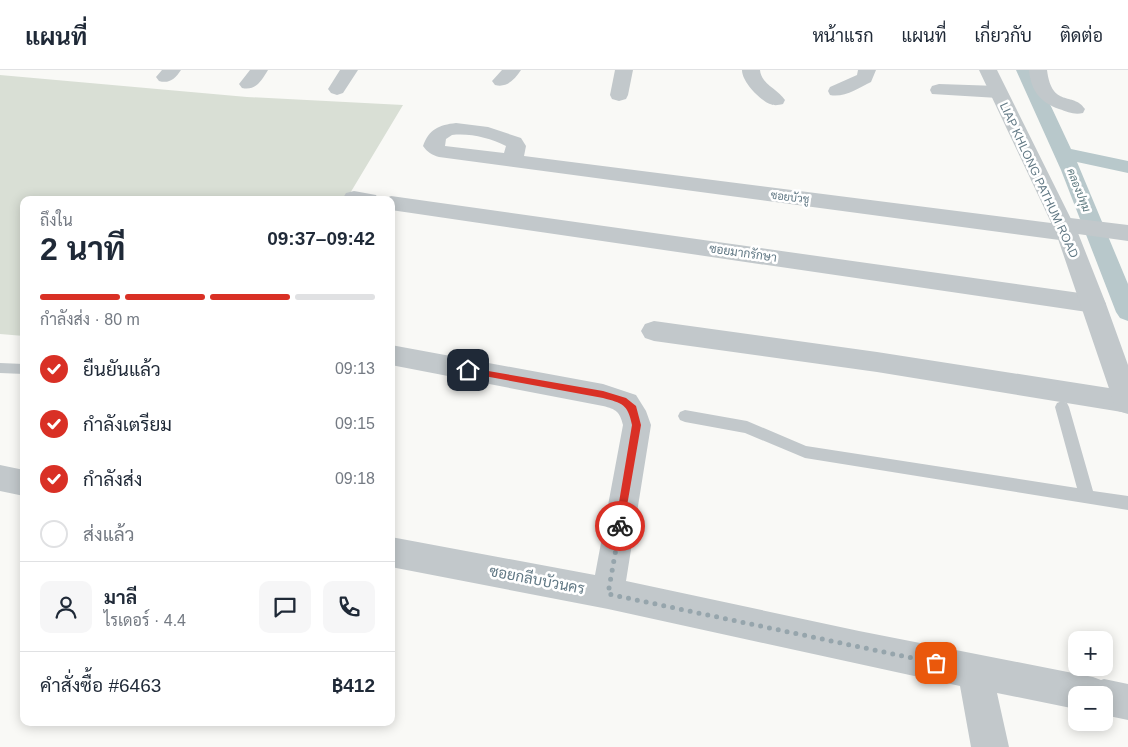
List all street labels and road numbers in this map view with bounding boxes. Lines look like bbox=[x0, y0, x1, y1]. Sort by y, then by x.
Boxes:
street label: LIAP KHLONG PATHUM ROAD bbox=[997, 100, 1081, 260]
street label: ซอยบัวชู bbox=[770, 188, 810, 207]
street label: ซอยมากรักษา bbox=[708, 241, 778, 265]
street label: ซอยกลีบบัวนคร bbox=[488, 561, 586, 597]

